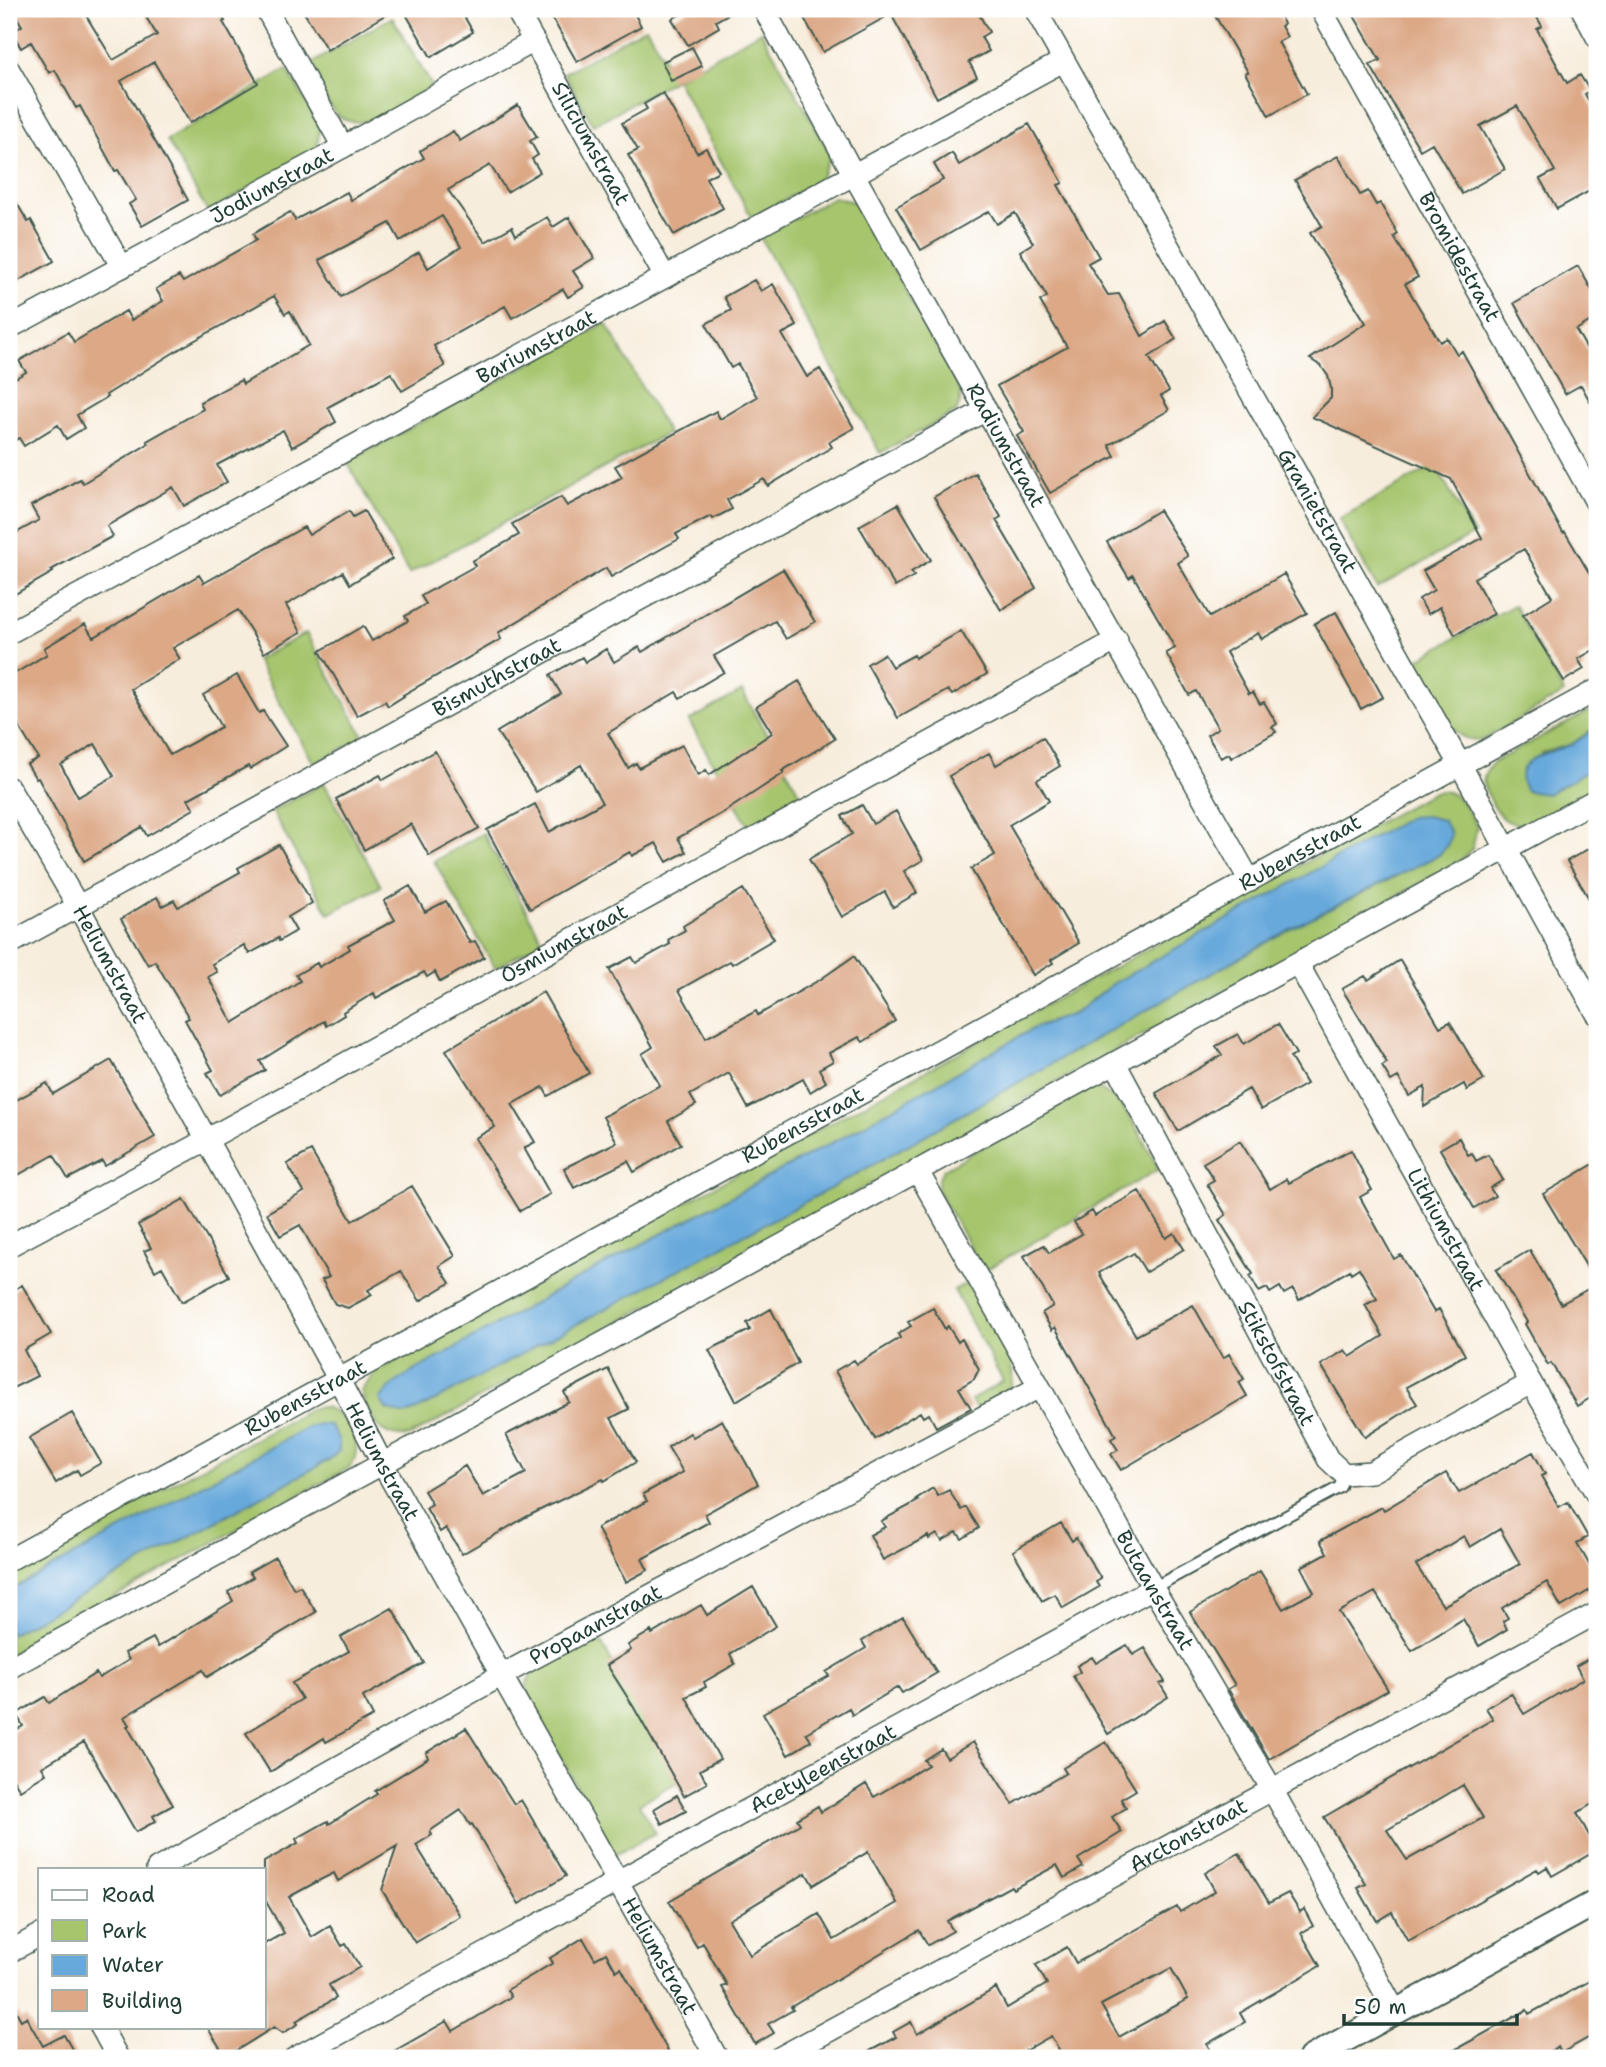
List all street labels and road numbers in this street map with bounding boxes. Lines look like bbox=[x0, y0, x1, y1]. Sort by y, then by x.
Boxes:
street label: Siliciumstraat bbox=[545, 77, 636, 211]
street label: Jodiumstraat bbox=[205, 141, 339, 230]
street label: Bromidestraat bbox=[1412, 187, 1507, 327]
street label: Bariumstraat bbox=[471, 303, 601, 391]
street label: Radiumstraat bbox=[960, 378, 1052, 513]
street label: Granietstraat bbox=[1271, 444, 1364, 578]
street label: Bismuthstraat bbox=[428, 631, 566, 724]
street label: Rubensstraat bbox=[1234, 808, 1366, 898]
street label: Osmiumstraat bbox=[495, 897, 633, 990]
street label: Heliumstraat bbox=[66, 900, 154, 1028]
street label: Rubensstraat bbox=[737, 1080, 869, 1170]
street label: Lithiumstraat bbox=[1400, 1163, 1491, 1296]
street label: Stikstofstraat bbox=[1231, 1296, 1322, 1431]
street label: Rubensstraat bbox=[239, 1353, 371, 1442]
street label: Heliumstraat bbox=[339, 1397, 426, 1526]
street label: Butaanstraat bbox=[1109, 1525, 1201, 1655]
street label: Propaanstraat bbox=[524, 1578, 667, 1672]
street label: Acetyleenstraat bbox=[745, 1717, 901, 1820]
street label: Arctonstraat bbox=[1124, 1792, 1252, 1879]
street label: Heliumstraat bbox=[615, 1892, 704, 2020]

